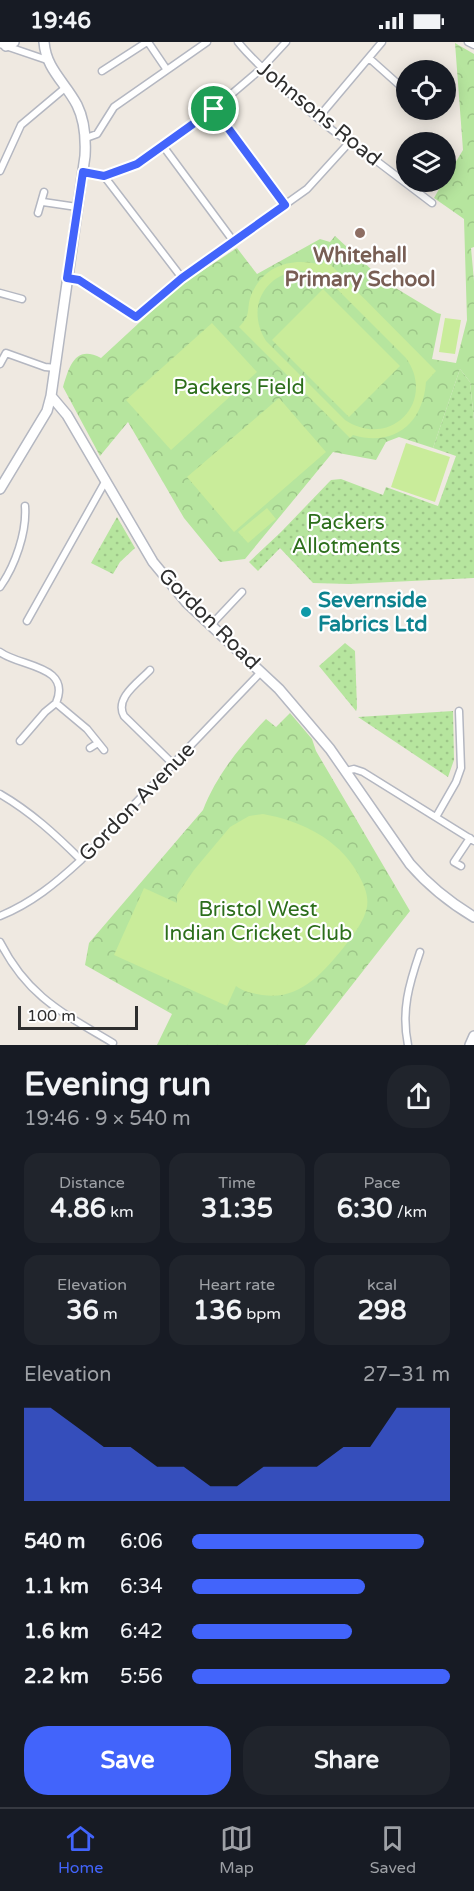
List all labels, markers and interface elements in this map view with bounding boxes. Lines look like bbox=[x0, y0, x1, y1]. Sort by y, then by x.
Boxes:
text: 19:46 bbox=[30, 8, 91, 34]
street label: Johnsons Road bbox=[252, 56, 386, 172]
map controls bbox=[396, 60, 456, 192]
button: locate bbox=[396, 60, 456, 120]
pin bbox=[188, 83, 239, 134]
icon: arrive bbox=[197, 92, 230, 125]
button: layers bbox=[396, 132, 456, 192]
marker: Whitehall Primary School bbox=[353, 226, 367, 240]
place label: Whitehall Primary School bbox=[285, 243, 435, 292]
park label: Packers Field bbox=[173, 375, 305, 400]
park label: Packers Allotments bbox=[292, 510, 400, 559]
street label: Gordon Road bbox=[153, 563, 265, 675]
place label: Severnside Fabrics Ltd bbox=[318, 588, 427, 637]
marker: Severnside Fabrics Ltd bbox=[299, 605, 313, 619]
street label: Gordon Avenue bbox=[74, 737, 200, 867]
park label: Bristol West Indian Cricket Club bbox=[164, 897, 352, 946]
scale bar bbox=[18, 1003, 138, 1031]
text: 100 m bbox=[27, 1006, 76, 1026]
text: Evening run bbox=[24, 1065, 211, 1104]
button: share bbox=[387, 1065, 450, 1128]
text: 19:46 · 9 × 540 m bbox=[24, 1107, 191, 1131]
text: Distance bbox=[59, 1173, 125, 1193]
text: Time bbox=[218, 1173, 256, 1193]
text: Pace bbox=[364, 1173, 400, 1193]
text: 4.86 bbox=[50, 1193, 106, 1224]
text: 31:35 bbox=[201, 1193, 273, 1224]
text: 6:30 bbox=[337, 1193, 393, 1224]
text: km bbox=[106, 1202, 134, 1222]
text: /km bbox=[393, 1202, 427, 1222]
text: Elevation bbox=[57, 1275, 127, 1295]
text: Heart rate bbox=[199, 1275, 275, 1295]
text: kcal bbox=[367, 1275, 397, 1295]
text: 36 bbox=[66, 1295, 99, 1326]
text: 136 bbox=[193, 1295, 242, 1326]
text: 298 bbox=[358, 1295, 406, 1326]
text: m bbox=[99, 1304, 118, 1324]
text: bpm bbox=[242, 1304, 281, 1324]
text: Elevation bbox=[24, 1363, 111, 1387]
text: 27–31 m bbox=[363, 1363, 450, 1387]
text: 540 m bbox=[24, 1530, 85, 1554]
text: 6:06 bbox=[120, 1530, 163, 1554]
text: 1.1 km bbox=[24, 1575, 89, 1599]
text: 6:34 bbox=[120, 1575, 163, 1599]
text: 1.6 km bbox=[24, 1620, 89, 1644]
text: 6:42 bbox=[120, 1620, 163, 1644]
text: 2.2 km bbox=[24, 1665, 89, 1689]
text: 5:56 bbox=[120, 1665, 163, 1689]
button: Save bbox=[24, 1726, 231, 1795]
button: Share bbox=[243, 1726, 450, 1795]
tab: Home bbox=[58, 1822, 103, 1878]
tab: Map bbox=[219, 1822, 254, 1878]
tab: Saved bbox=[370, 1822, 416, 1878]

